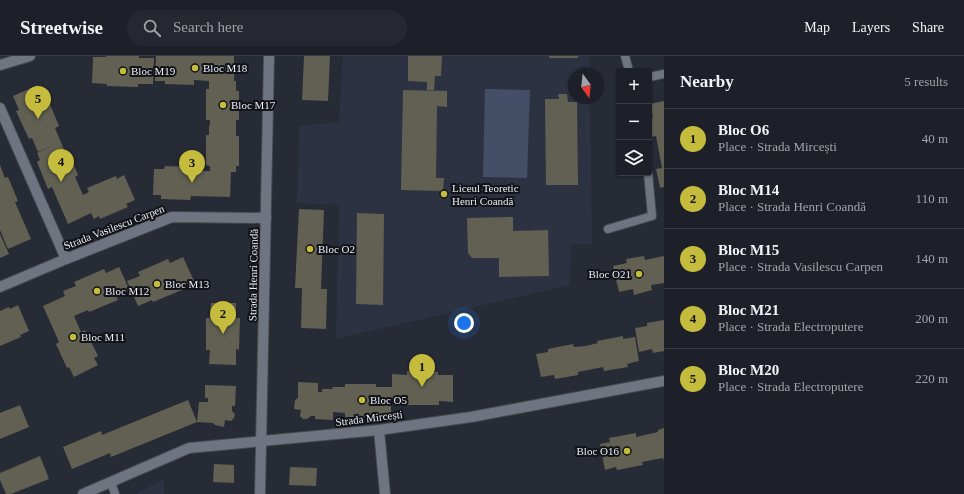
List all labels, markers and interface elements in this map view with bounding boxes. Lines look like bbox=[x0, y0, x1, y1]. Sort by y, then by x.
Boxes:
search box bbox=[127, 10, 407, 46]
text: Streetwise bbox=[20, 17, 103, 38]
icon: search bbox=[141, 17, 163, 39]
text: Search here bbox=[173, 19, 243, 35]
text: Map bbox=[804, 20, 830, 35]
text: Layers bbox=[852, 20, 890, 35]
text: Share bbox=[912, 20, 944, 35]
place label: Bloc M18 bbox=[203, 62, 248, 74]
marker: Bloc M18 bbox=[190, 63, 200, 73]
place label: Bloc M19 bbox=[131, 65, 176, 77]
marker: Bloc M19 bbox=[118, 66, 128, 76]
north arrow bbox=[568, 68, 604, 104]
map controls bbox=[616, 68, 652, 176]
button: + bbox=[616, 68, 652, 104]
text: Nearby bbox=[680, 72, 734, 91]
text: 5 results bbox=[904, 74, 948, 89]
pin: 5 bbox=[25, 86, 51, 119]
place label: Bloc M17 bbox=[231, 99, 276, 111]
marker: Bloc M17 bbox=[218, 100, 228, 110]
button: − bbox=[616, 104, 652, 140]
text: Bloc O6 bbox=[718, 122, 769, 138]
text: 1 bbox=[690, 131, 696, 146]
text: 40 m bbox=[922, 131, 948, 146]
text: Place · Strada Mircești bbox=[718, 139, 837, 154]
button: layers bbox=[616, 140, 652, 176]
pin: 4 bbox=[48, 149, 74, 182]
pin: 3 bbox=[179, 150, 205, 183]
place label: Liceul Teoretic Henri Coandă bbox=[452, 182, 519, 207]
text: Bloc M14 bbox=[718, 182, 779, 198]
marker: Liceul Teoretic Henri Coandă bbox=[439, 189, 449, 199]
text: 2 bbox=[690, 191, 696, 206]
text: 110 m bbox=[916, 191, 948, 206]
text: Place · Strada Henri Coandă bbox=[718, 199, 866, 214]
street label: Strada Vasilescu Carpen bbox=[62, 202, 166, 252]
street label: Strada Henri Coandă bbox=[246, 229, 260, 321]
text: Bloc M15 bbox=[718, 242, 779, 258]
place label: Bloc O2 bbox=[318, 243, 355, 255]
marker: Bloc O2 bbox=[305, 244, 315, 254]
text: 3 bbox=[690, 251, 696, 266]
text: 140 m bbox=[915, 251, 948, 266]
text: Place · Strada Vasilescu Carpen bbox=[718, 259, 883, 274]
place label: Bloc O21 bbox=[589, 268, 631, 280]
marker: Bloc O21 bbox=[634, 269, 644, 279]
place label: Bloc M13 bbox=[165, 278, 210, 290]
marker: Bloc M13 bbox=[152, 279, 162, 289]
place label: Bloc M12 bbox=[105, 285, 149, 297]
marker: Bloc M12 bbox=[92, 286, 102, 296]
pin: 2 bbox=[210, 301, 236, 334]
text: Bloc M21 bbox=[718, 302, 779, 318]
text: 4 bbox=[690, 311, 696, 326]
text: 200 m bbox=[915, 311, 948, 326]
your location bbox=[454, 313, 474, 333]
text: Place · Strada Electroputere bbox=[718, 319, 863, 334]
place label: Bloc M11 bbox=[81, 331, 125, 343]
marker: Bloc M11 bbox=[68, 332, 78, 342]
pin: 1 bbox=[409, 354, 435, 387]
text: Bloc M20 bbox=[718, 362, 779, 378]
text: 5 bbox=[690, 371, 696, 386]
text: 220 m bbox=[915, 371, 948, 386]
text: Place · Strada Electroputere bbox=[718, 379, 863, 394]
place label: Bloc O5 bbox=[370, 394, 407, 406]
marker: Bloc O5 bbox=[357, 395, 367, 405]
street label: Strada Mircești bbox=[335, 408, 403, 428]
place label: Bloc O16 bbox=[577, 445, 619, 457]
marker: Bloc O16 bbox=[622, 446, 632, 456]

